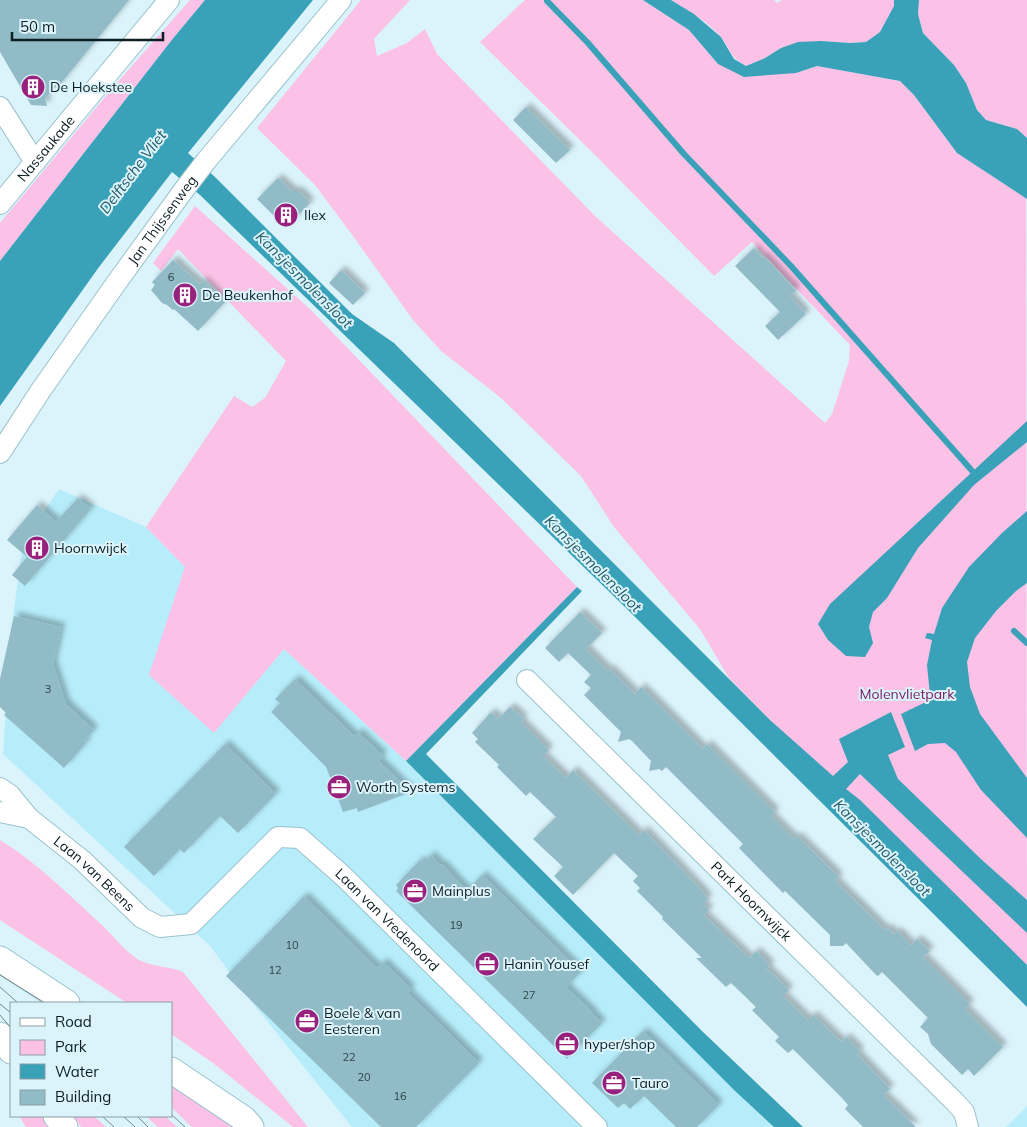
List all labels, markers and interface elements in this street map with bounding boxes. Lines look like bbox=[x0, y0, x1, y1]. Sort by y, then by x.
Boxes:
scale bar bbox=[12, 10, 164, 42]
text: 50 m bbox=[20, 17, 55, 36]
building icon: De Hoekstee bbox=[20, 74, 46, 100]
place label: De Hoekstee bbox=[50, 78, 132, 96]
street label: Nassaukade bbox=[13, 112, 79, 185]
water label: Delftsche Vliet bbox=[95, 126, 171, 217]
street label: Jan Thijssenweg bbox=[124, 172, 201, 268]
building icon: Ilex bbox=[273, 202, 299, 228]
place label: Ilex bbox=[304, 206, 327, 224]
water label: Kansjesmolensloot bbox=[252, 227, 357, 333]
house number: 6 bbox=[168, 270, 175, 284]
building icon: De Beukenhof bbox=[172, 282, 198, 308]
place label: De Beukenhof bbox=[202, 286, 293, 304]
water label: Kansjesmolensloot bbox=[541, 511, 646, 617]
building icon: Hoornwijck bbox=[24, 535, 50, 561]
place label: Hoornwijck bbox=[54, 539, 128, 557]
house number: 3 bbox=[45, 682, 51, 696]
park label: Molenvlietpark bbox=[860, 685, 955, 703]
office icon: Worth Systems bbox=[326, 774, 352, 800]
place label: Worth Systems bbox=[356, 778, 455, 796]
water label: Kansjesmolensloot bbox=[830, 795, 935, 901]
street label: Laan van Beens bbox=[50, 832, 139, 915]
street label: Park Hoornwijck bbox=[707, 857, 796, 945]
street label: Laan van Vredenoord bbox=[331, 864, 443, 975]
office icon: Mainplus bbox=[402, 878, 428, 904]
place label: Mainplus bbox=[432, 882, 491, 900]
house number: 19 bbox=[449, 918, 463, 932]
house number: 10 bbox=[285, 938, 299, 952]
office icon: Hanin Yousef bbox=[474, 951, 500, 977]
place label: Hanin Yousef bbox=[504, 955, 590, 973]
house number: 12 bbox=[268, 963, 282, 977]
house number: 27 bbox=[522, 988, 536, 1002]
legend bbox=[10, 1002, 172, 1117]
place label: Boele & van Eesteren bbox=[324, 1004, 401, 1038]
office icon: Boele & van Eesteren bbox=[294, 1008, 320, 1034]
text: Road bbox=[55, 1012, 92, 1031]
office icon: hyper/shop bbox=[554, 1031, 580, 1057]
place label: hyper/shop bbox=[584, 1035, 655, 1053]
text: Park bbox=[55, 1037, 87, 1056]
house number: 22 bbox=[342, 1050, 356, 1064]
text: Water bbox=[55, 1062, 99, 1081]
house number: 20 bbox=[357, 1070, 371, 1084]
office icon: Tauro bbox=[601, 1070, 627, 1096]
place label: Tauro bbox=[632, 1074, 669, 1092]
text: Building bbox=[55, 1087, 111, 1106]
house number: 16 bbox=[393, 1089, 407, 1103]

